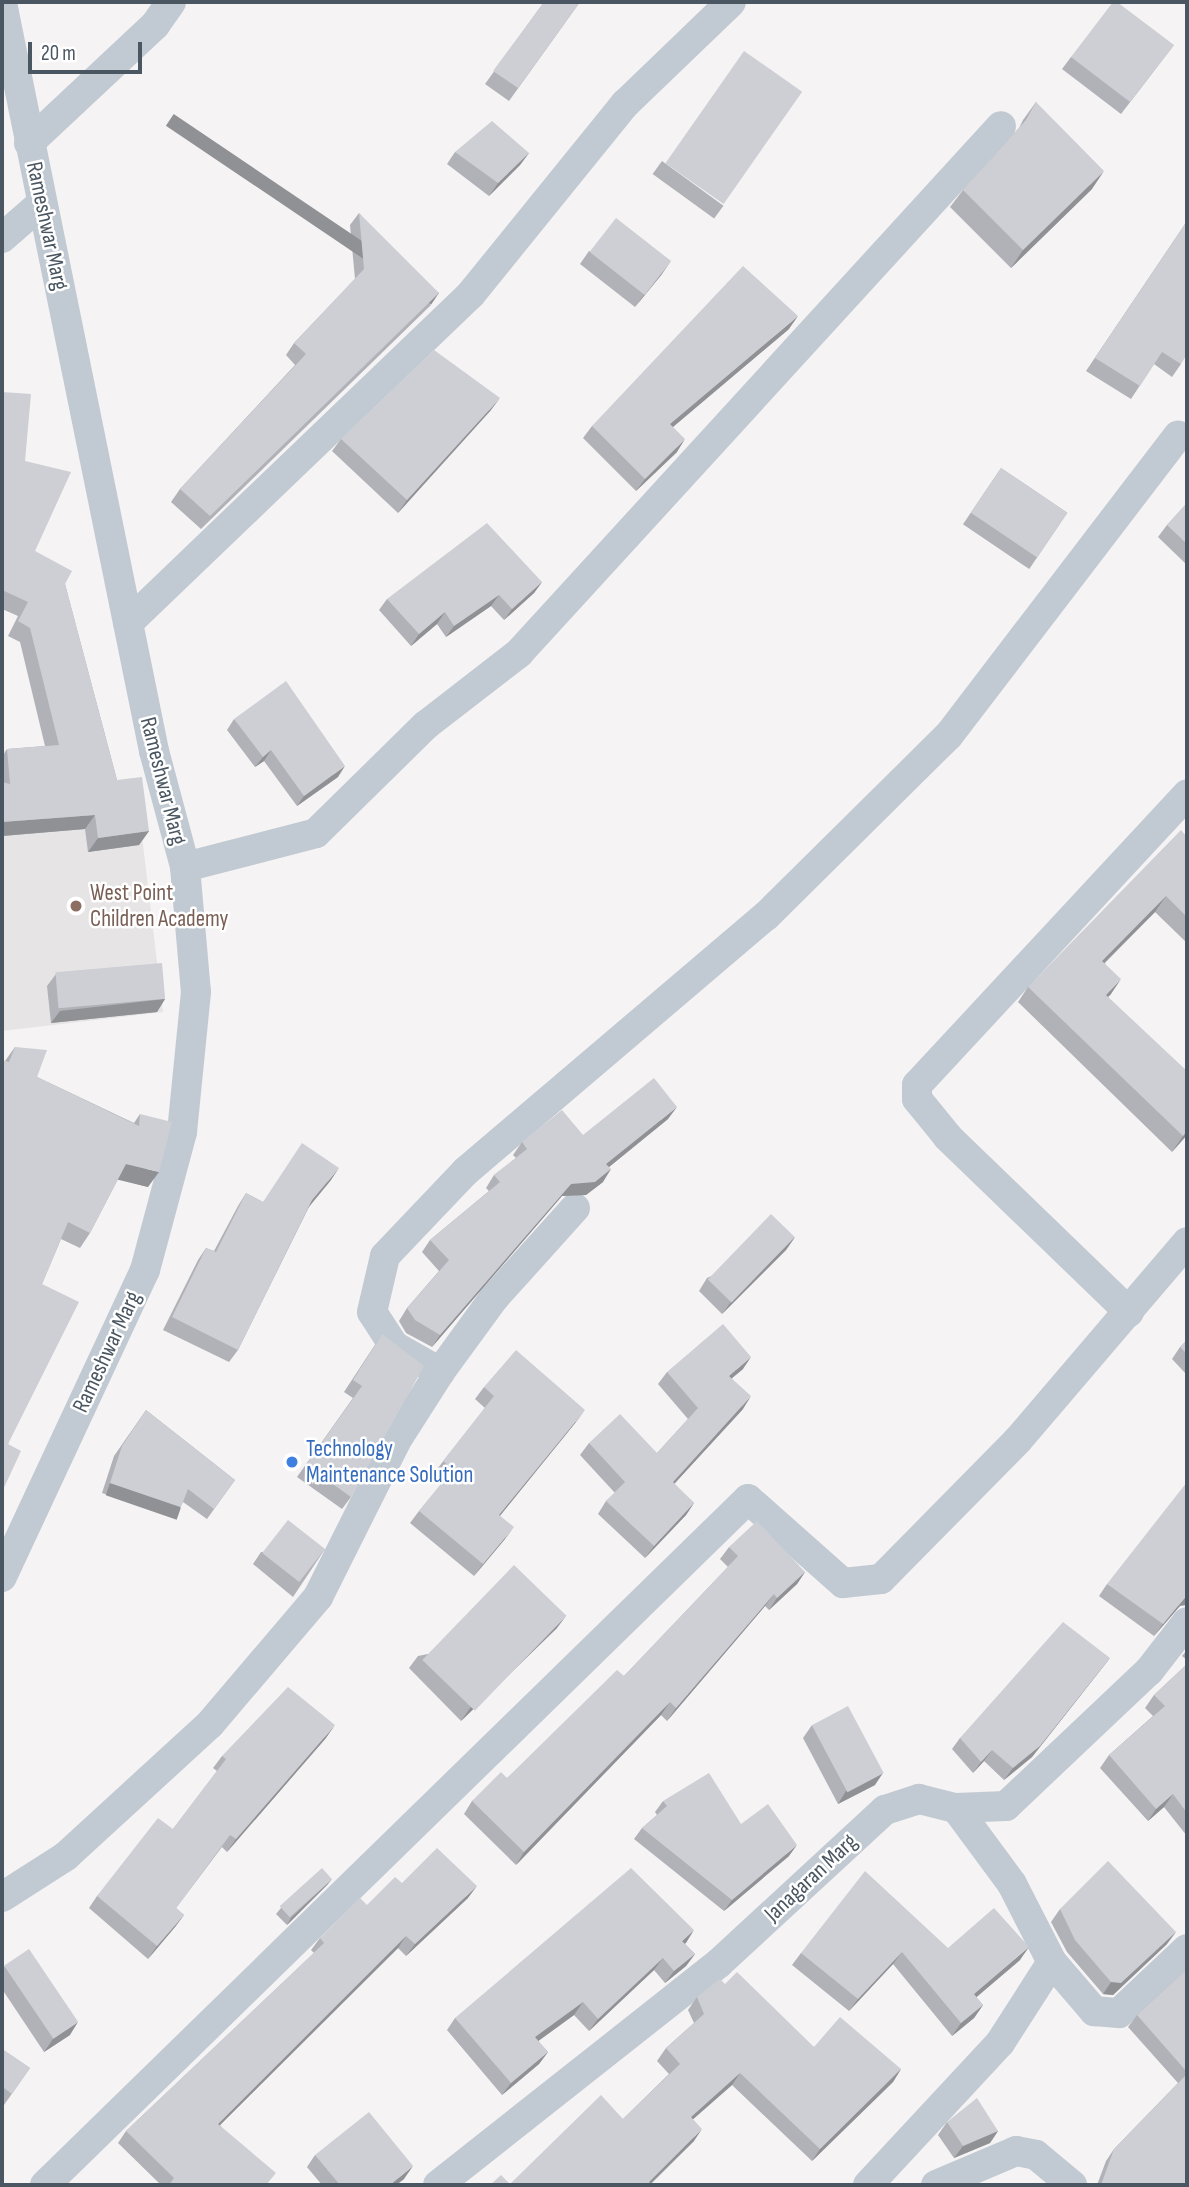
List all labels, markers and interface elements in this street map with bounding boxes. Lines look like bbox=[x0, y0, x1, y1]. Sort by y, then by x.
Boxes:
scale bar bbox=[32, 28, 145, 72]
text: 20 m bbox=[41, 41, 76, 66]
street label: Rameshwar Marg bbox=[20, 159, 74, 293]
street label: Rameshwar Marg bbox=[134, 714, 192, 848]
place label: West Point Children Academy bbox=[90, 879, 228, 933]
marker: West Point Children Academy bbox=[68, 898, 84, 914]
street label: Rameshwar Marg bbox=[67, 1287, 147, 1417]
place label: Technology Maintenance Solution bbox=[306, 1435, 473, 1489]
marker: Technology Maintenance Solution bbox=[284, 1454, 300, 1470]
street label: Janagaran Marg bbox=[759, 1828, 863, 1928]

